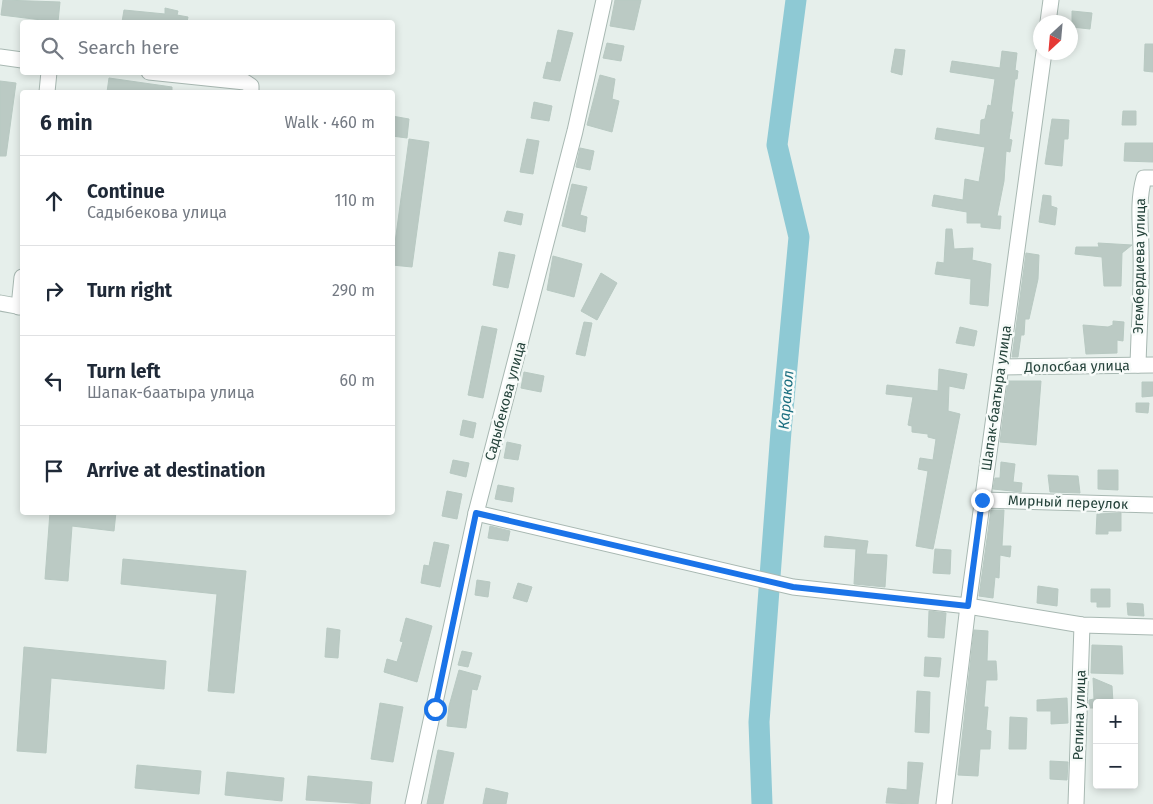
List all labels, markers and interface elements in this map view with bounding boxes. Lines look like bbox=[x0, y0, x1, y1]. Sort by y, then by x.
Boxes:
north arrow bbox=[1033, 15, 1078, 60]
search box bbox=[20, 20, 395, 75]
icon: search bbox=[38, 34, 66, 62]
text: Search here bbox=[78, 36, 179, 59]
text: 6 min bbox=[40, 110, 93, 136]
text: Walk · 460 m bbox=[285, 113, 375, 132]
text: Continue bbox=[87, 180, 165, 203]
icon: ahead bbox=[40, 187, 68, 215]
text: 110 m bbox=[334, 191, 375, 210]
street label: Эгембердиева улица bbox=[1130, 198, 1149, 334]
text: Садыбекова улица bbox=[87, 203, 227, 222]
icon: right bbox=[40, 277, 68, 305]
text: Turn right bbox=[87, 279, 172, 302]
text: 290 m bbox=[332, 281, 375, 300]
street label: Шапак-баатыра улица bbox=[978, 324, 1015, 472]
street label: Садыбекова улица bbox=[481, 340, 530, 463]
street label: Долосбая улица bbox=[1023, 357, 1130, 376]
text: Turn left bbox=[87, 360, 161, 383]
icon: left bbox=[40, 367, 68, 395]
water label: Каракол bbox=[774, 370, 798, 430]
text: 60 m bbox=[340, 371, 375, 390]
text: Шапак-баатыра улица bbox=[87, 383, 255, 402]
icon: arrive bbox=[40, 457, 68, 485]
text: Arrive at destination bbox=[87, 459, 266, 482]
route end bbox=[971, 489, 994, 512]
street label: Мирный переулок bbox=[1008, 492, 1129, 513]
street label: Репина улица bbox=[1069, 669, 1090, 761]
route start bbox=[424, 698, 447, 721]
map controls bbox=[1093, 699, 1138, 789]
button: + bbox=[1093, 699, 1138, 744]
button: − bbox=[1093, 744, 1138, 789]

